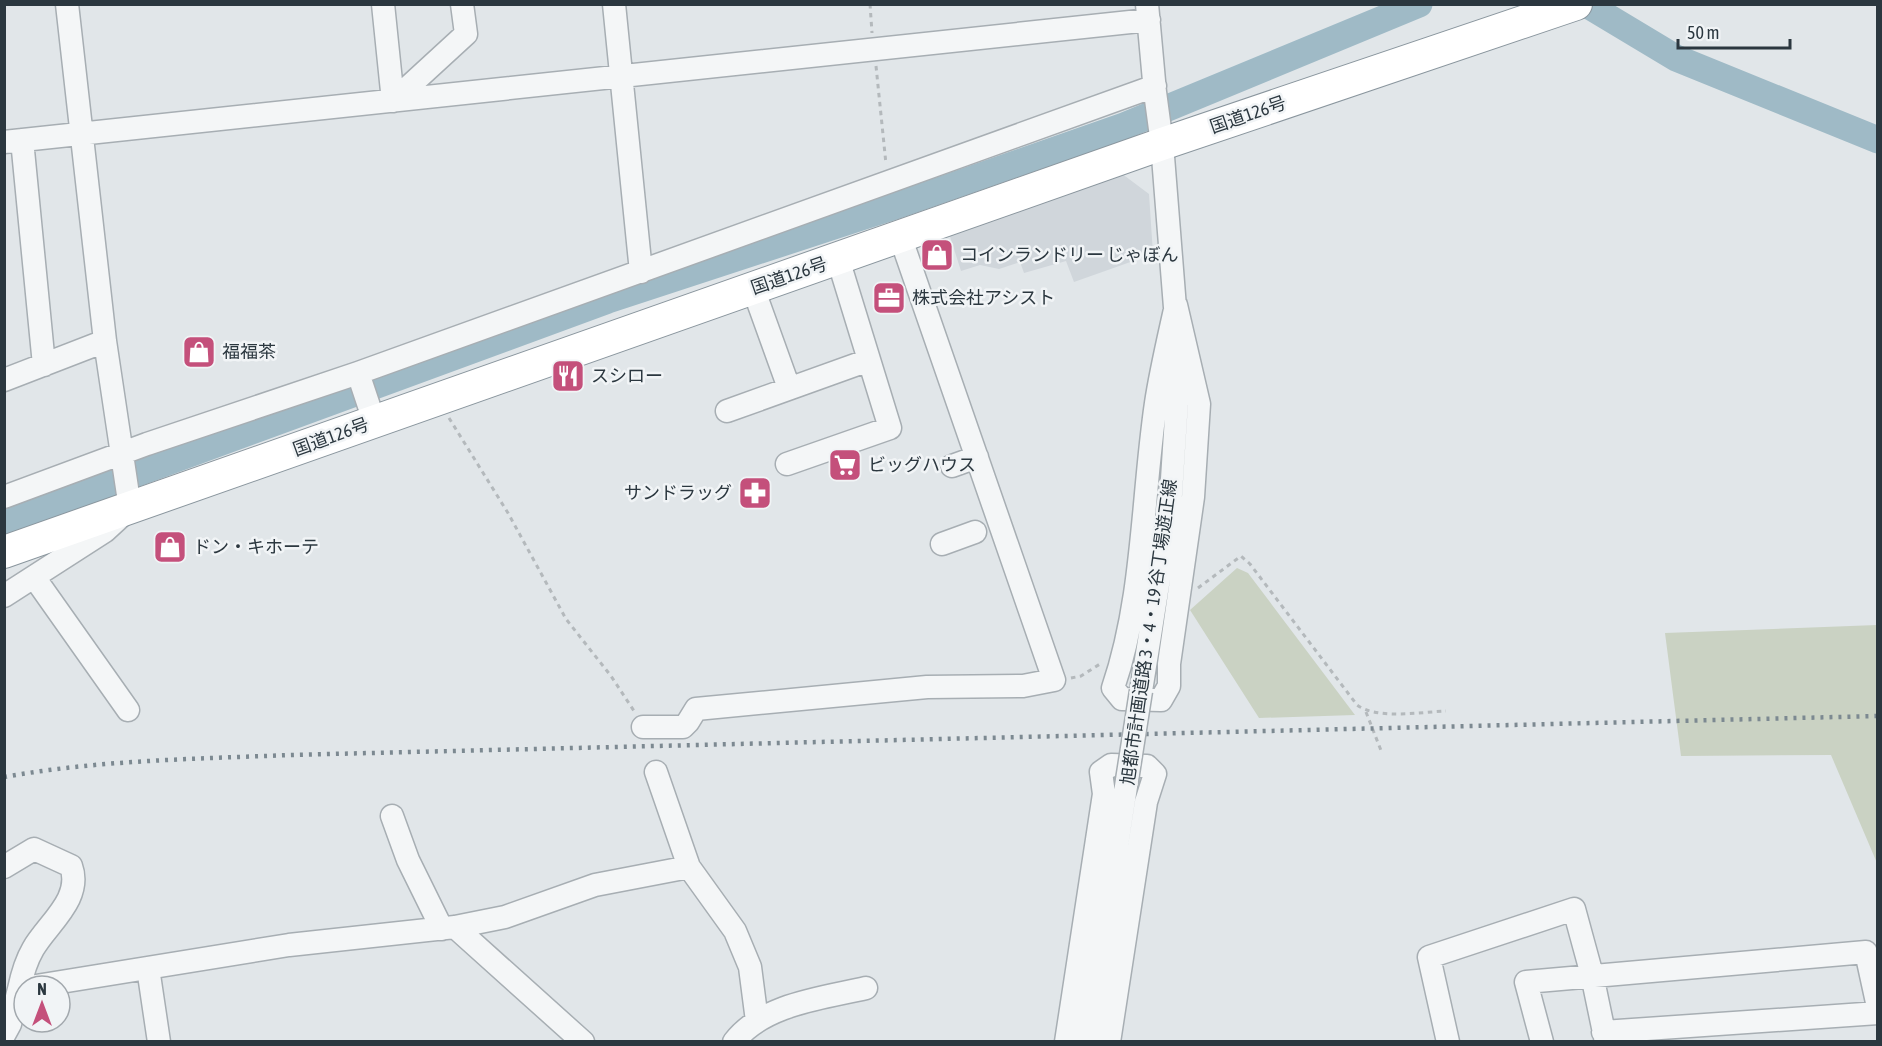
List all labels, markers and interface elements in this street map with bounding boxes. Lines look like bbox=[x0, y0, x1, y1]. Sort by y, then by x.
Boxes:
scale bar bbox=[1678, 12, 1790, 50]
text: 50 m bbox=[1687, 22, 1719, 43]
street label: 国道126号 bbox=[1207, 92, 1289, 137]
shop icon: コインランドリー じゃぼん bbox=[919, 237, 955, 273]
place label: コインランドリー じゃぼん bbox=[960, 244, 1178, 265]
street label: 国道126号 bbox=[748, 253, 830, 298]
office icon: 株式会社アシスト bbox=[871, 280, 907, 316]
place label: 株式会社アシスト bbox=[912, 287, 1055, 308]
shop icon: 福福茶 bbox=[181, 334, 217, 370]
place label: 福福茶 bbox=[222, 341, 276, 362]
restaurant icon: スシロー bbox=[550, 358, 586, 394]
place label: スシロー bbox=[591, 365, 663, 386]
street label: 国道126号 bbox=[290, 413, 372, 460]
supermarket icon: ビッグハウス bbox=[827, 447, 863, 483]
place label: ビッグハウス bbox=[868, 454, 976, 475]
pharmacy icon: サンドラッグ bbox=[737, 475, 773, 511]
street label: 旭都市計画道路 3・4・19 谷丁場遊正線 bbox=[1117, 478, 1180, 786]
place label: サンドラッグ bbox=[624, 482, 732, 503]
shop icon: ドン・キホーテ bbox=[152, 529, 188, 565]
place label: ドン・キホーテ bbox=[193, 536, 319, 557]
north arrow bbox=[12, 974, 72, 1034]
text: N bbox=[37, 980, 47, 998]

